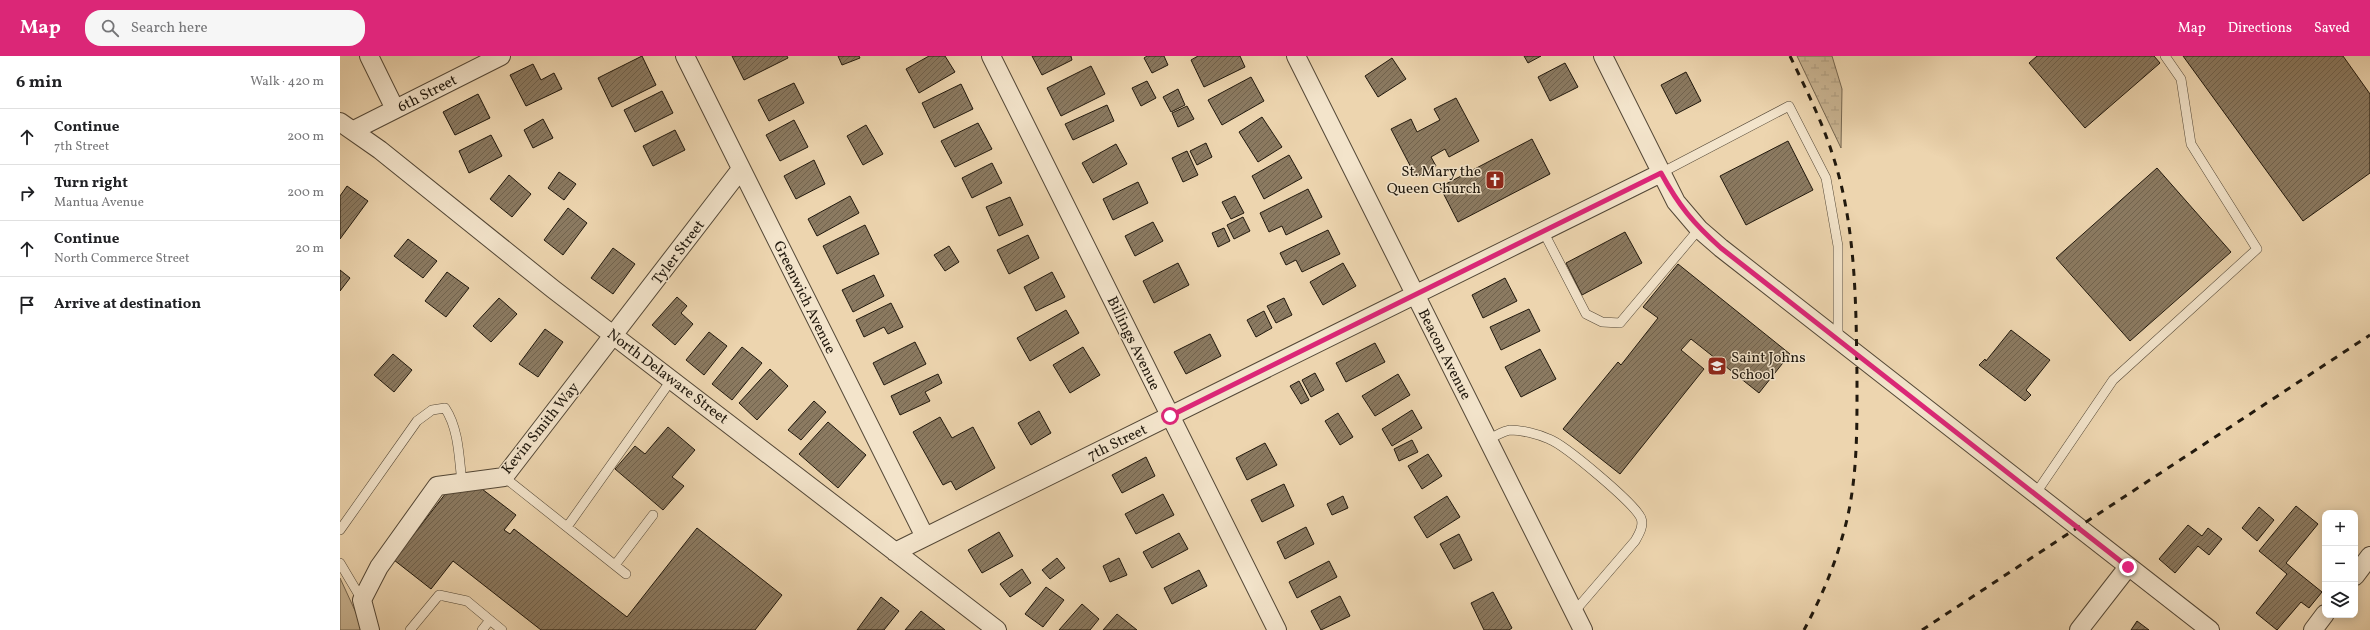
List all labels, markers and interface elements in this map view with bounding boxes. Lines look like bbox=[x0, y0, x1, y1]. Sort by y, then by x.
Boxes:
search box bbox=[85, 10, 365, 46]
text: Map bbox=[20, 15, 61, 41]
icon: search bbox=[99, 17, 121, 39]
text: Search here bbox=[131, 18, 208, 39]
text: Map bbox=[2178, 19, 2206, 38]
text: Directions bbox=[2228, 19, 2292, 38]
text: Saved bbox=[2314, 19, 2350, 38]
street label: 6th Street bbox=[394, 70, 461, 118]
text: 6 min bbox=[16, 71, 62, 94]
text: Walk · 420 m bbox=[250, 73, 324, 91]
text: Continue bbox=[54, 117, 119, 138]
icon: ahead bbox=[16, 126, 38, 148]
text: 200 m bbox=[287, 128, 324, 146]
text: 7th Street bbox=[54, 138, 109, 156]
place label: St. Mary the Queen Church bbox=[1387, 162, 1481, 200]
church icon: St. Mary the Queen Church bbox=[1484, 169, 1506, 191]
text: Turn right bbox=[54, 173, 128, 194]
icon: right bbox=[16, 182, 38, 204]
text: 200 m bbox=[287, 184, 324, 202]
text: Mantua Avenue bbox=[54, 194, 144, 212]
street label: Tyler Street bbox=[648, 216, 711, 290]
text: Continue bbox=[54, 229, 119, 250]
icon: ahead bbox=[16, 238, 38, 260]
street label: Greenwich Avenue bbox=[767, 238, 840, 358]
text: 20 m bbox=[295, 240, 324, 258]
text: North Commerce Street bbox=[54, 250, 190, 268]
street label: Billings Avenue bbox=[1101, 293, 1165, 394]
icon: arrive bbox=[16, 294, 38, 316]
text: Arrive at destination bbox=[54, 294, 201, 315]
street label: Beacon Avenue bbox=[1412, 306, 1476, 404]
street label: North Delaware Street bbox=[602, 325, 732, 430]
place label: Saint Johns School bbox=[1731, 348, 1806, 386]
school or university icon: Saint Johns School bbox=[1706, 355, 1728, 377]
street label: Kevin Smith Way bbox=[497, 378, 585, 479]
route start bbox=[1161, 407, 1179, 425]
street label: 7th Street bbox=[1084, 420, 1151, 467]
map controls bbox=[2322, 510, 2358, 618]
button: + bbox=[2322, 510, 2358, 546]
button: − bbox=[2322, 546, 2358, 582]
route end bbox=[2119, 558, 2137, 576]
button: layers bbox=[2322, 582, 2358, 618]

